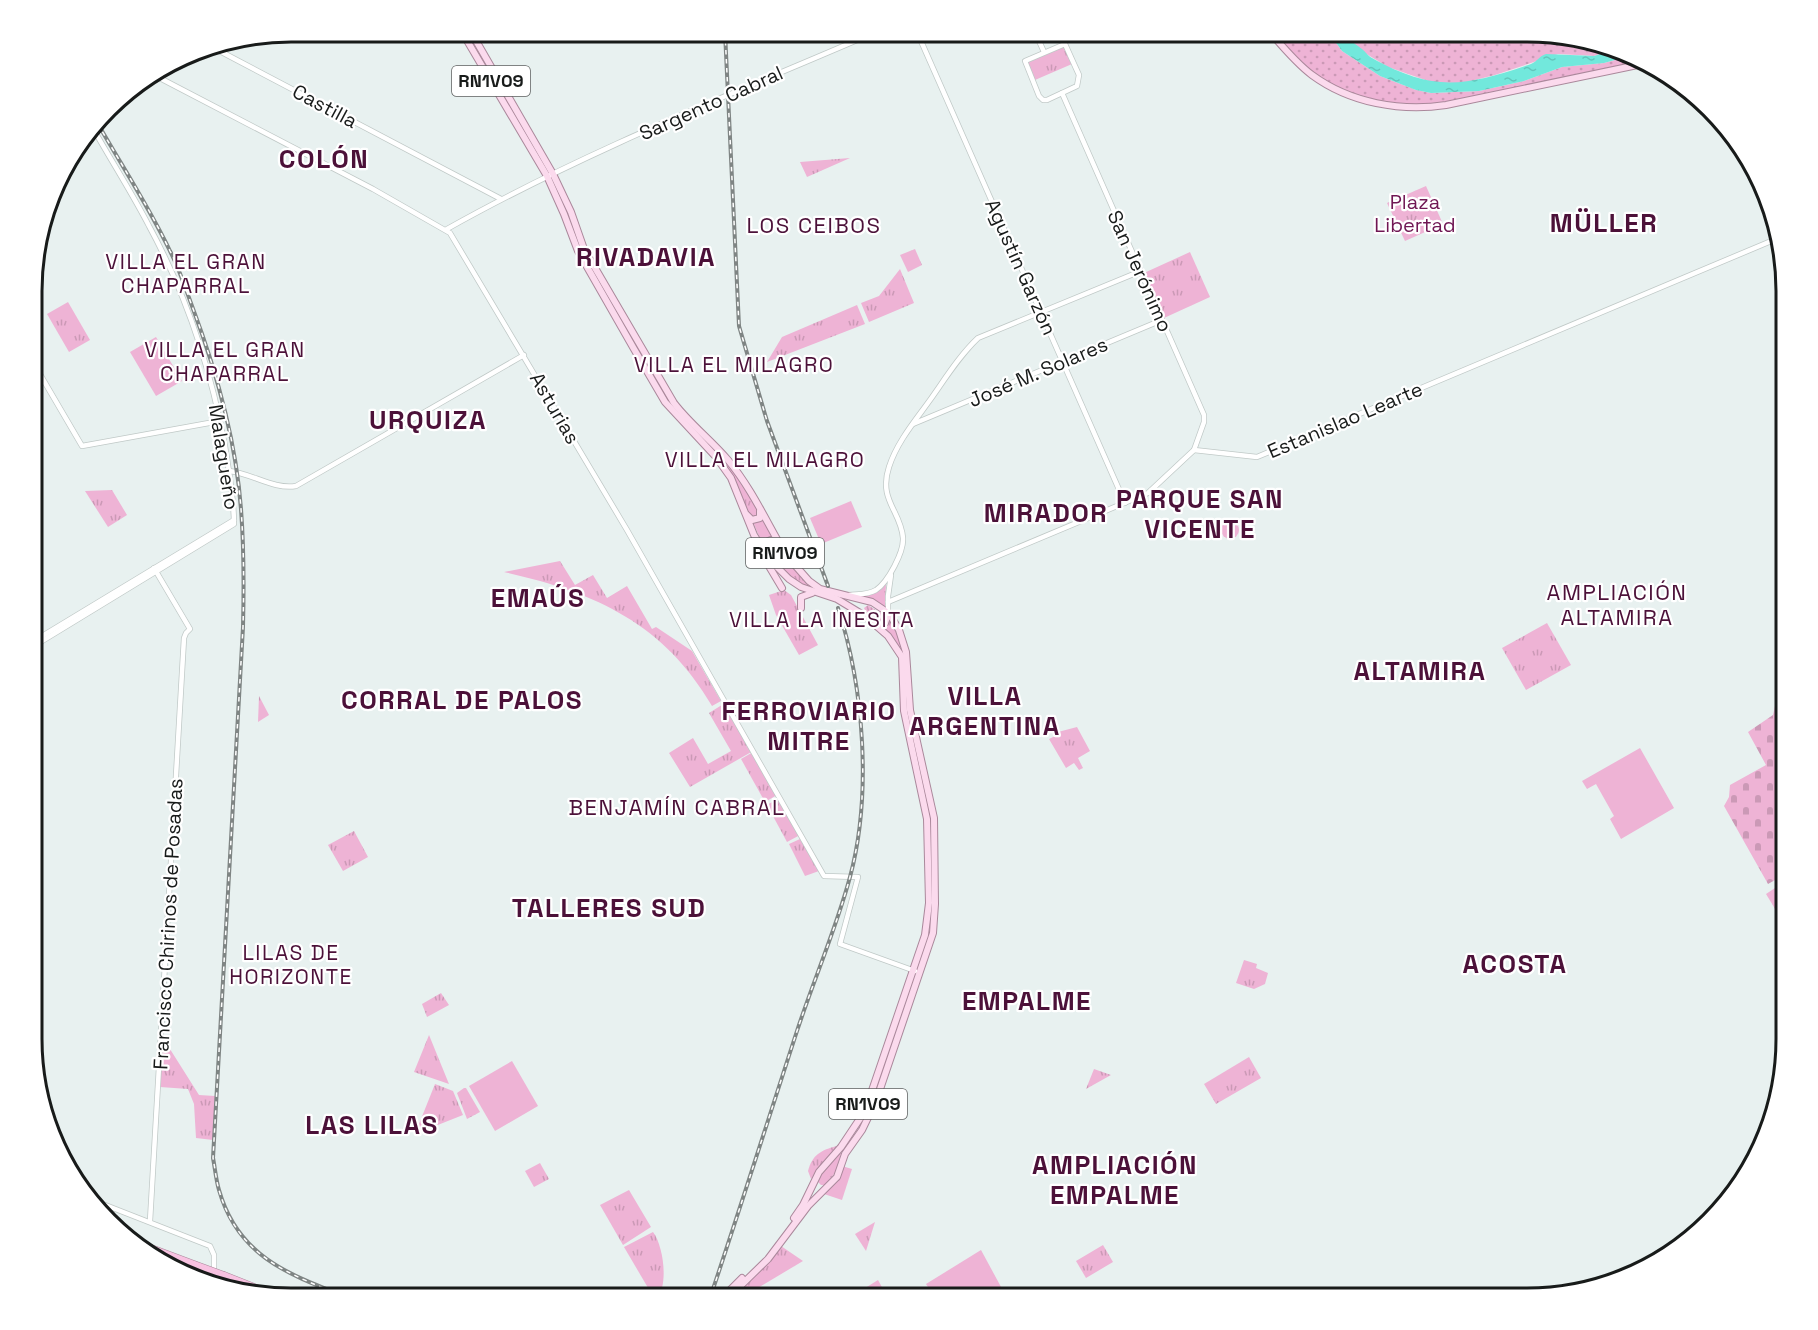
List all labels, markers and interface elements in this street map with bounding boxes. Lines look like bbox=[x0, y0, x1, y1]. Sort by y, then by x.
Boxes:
street label: Sargento Cabral bbox=[635, 60, 787, 146]
road number: RN1V09 bbox=[452, 66, 530, 96]
street label: Castilla bbox=[288, 78, 362, 134]
district label: COLÓN bbox=[279, 142, 369, 176]
park label: Plaza Libertad bbox=[1374, 189, 1456, 238]
street label: Agustín Garzón bbox=[979, 195, 1063, 339]
street label: San Jerónimo bbox=[1102, 206, 1178, 336]
district label: MÜLLER bbox=[1550, 206, 1658, 240]
district label: LOS CEIBOS bbox=[746, 211, 882, 239]
district label: RIVADAVIA bbox=[576, 240, 716, 274]
district label: VILLA EL GRAN CHAPARRAL bbox=[105, 248, 267, 299]
street label: José M. Solares bbox=[965, 331, 1111, 413]
district label: VILLA EL GRAN CHAPARRAL bbox=[144, 336, 306, 387]
district label: VILLA EL MILAGRO bbox=[634, 351, 834, 378]
street label: Asturias bbox=[524, 367, 586, 449]
street label: Estanislao Learte bbox=[1264, 376, 1426, 464]
street label: Malagueño bbox=[203, 402, 245, 512]
district label: URQUIZA bbox=[369, 403, 487, 437]
district label: VILLA EL MILAGRO bbox=[665, 446, 865, 473]
district label: PARQUE SAN VICENTE bbox=[1116, 482, 1284, 546]
district label: MIRADOR bbox=[984, 496, 1108, 530]
road number: RN1V09 bbox=[746, 538, 824, 568]
district label: AMPLIACIÓN ALTAMIRA bbox=[1547, 578, 1687, 631]
district label: EMAÚS bbox=[491, 581, 585, 615]
district label: VILLA LA INESITA bbox=[729, 606, 915, 633]
district label: ALTAMIRA bbox=[1354, 654, 1486, 688]
district label: VILLA ARGENTINA bbox=[909, 679, 1061, 743]
district label: CORRAL DE PALOS bbox=[341, 683, 583, 717]
district label: FERROVIARIO MITRE bbox=[721, 694, 897, 758]
street label: Francisco Chirinos de Posadas bbox=[147, 778, 189, 1070]
district label: BENJAMÍN CABRAL bbox=[568, 793, 786, 821]
district label: TALLERES SUD bbox=[512, 891, 706, 925]
district label: LILAS DE HORIZONTE bbox=[229, 939, 353, 990]
district label: ACOSTA bbox=[1463, 947, 1567, 981]
district label: EMPALME bbox=[962, 984, 1092, 1018]
road number: RN1V09 bbox=[829, 1089, 907, 1119]
district label: LAS LILAS bbox=[305, 1108, 439, 1142]
district label: AMPLIACIÓN EMPALME bbox=[1032, 1148, 1198, 1212]

